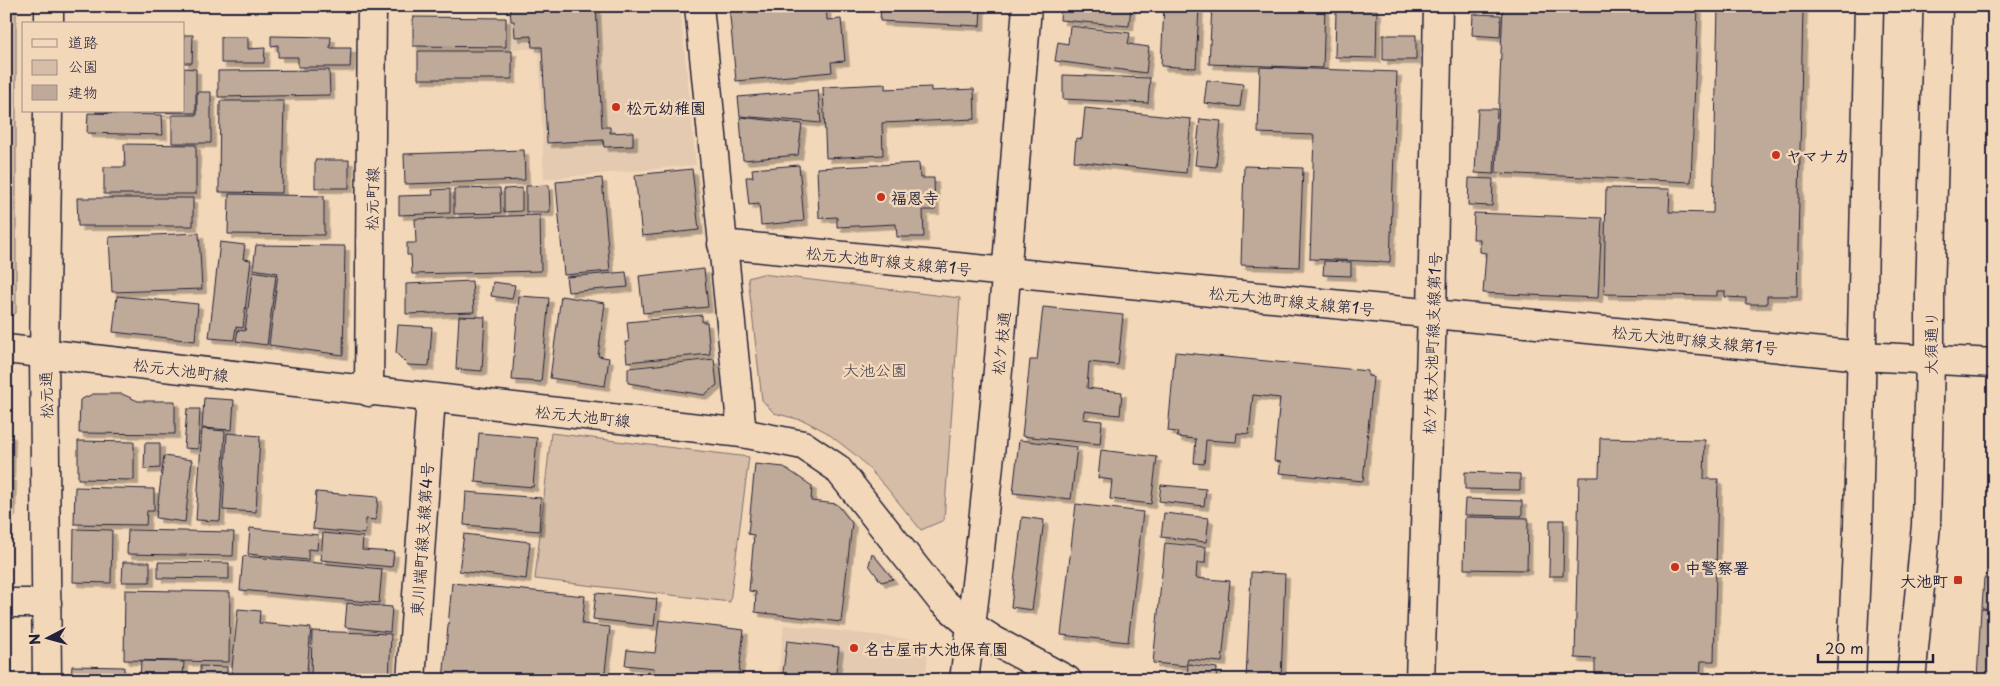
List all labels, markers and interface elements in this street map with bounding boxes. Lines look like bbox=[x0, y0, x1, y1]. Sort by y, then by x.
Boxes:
legend bbox=[22, 22, 185, 112]
text: 道路 bbox=[68, 30, 98, 53]
text: 公園 bbox=[68, 54, 98, 77]
text: 建物 bbox=[68, 80, 98, 103]
place label: 松元幼稚園 bbox=[626, 95, 706, 119]
marker: 松元幼稚園 bbox=[610, 101, 622, 113]
place label: ヤマナカ bbox=[1786, 143, 1850, 167]
marker: ヤマナカ bbox=[1770, 149, 1782, 161]
street label: 松元町線 bbox=[358, 167, 384, 231]
place label: 福恩寺 bbox=[891, 185, 939, 209]
marker: 福恩寺 bbox=[875, 191, 887, 203]
street label: 松元大池町線支線第1号 bbox=[805, 239, 973, 281]
street label: 松ケ枝大池町線支線第1号 bbox=[1416, 251, 1446, 435]
street label: 松元大池町線支線第1号 bbox=[1208, 279, 1376, 321]
street label: 松ケ枝通 bbox=[985, 310, 1015, 376]
street label: 大須通り bbox=[1918, 311, 1942, 375]
street label: 松元大池町線支線第1号 bbox=[1611, 318, 1779, 360]
street label: 松元大池町線 bbox=[132, 351, 230, 387]
park label: 大池公園 bbox=[843, 357, 907, 381]
street label: 松元通 bbox=[33, 371, 57, 419]
street label: 松元大池町線 bbox=[534, 398, 632, 432]
street label: 東川端町線支線第4号 bbox=[404, 461, 438, 617]
place label: 中警察署 bbox=[1685, 555, 1749, 579]
marker: 中警察署 bbox=[1669, 561, 1681, 573]
place label: 大池町 bbox=[1900, 568, 1948, 592]
marker: 大池町 bbox=[1952, 574, 1964, 586]
north arrow bbox=[22, 614, 72, 664]
scale bar bbox=[1818, 631, 1932, 663]
text: N bbox=[24, 633, 46, 646]
place label: 名古屋市大池保育園 bbox=[864, 636, 1008, 660]
text: 20 m bbox=[1825, 636, 1864, 659]
marker: 名古屋市大池保育園 bbox=[848, 642, 860, 654]

